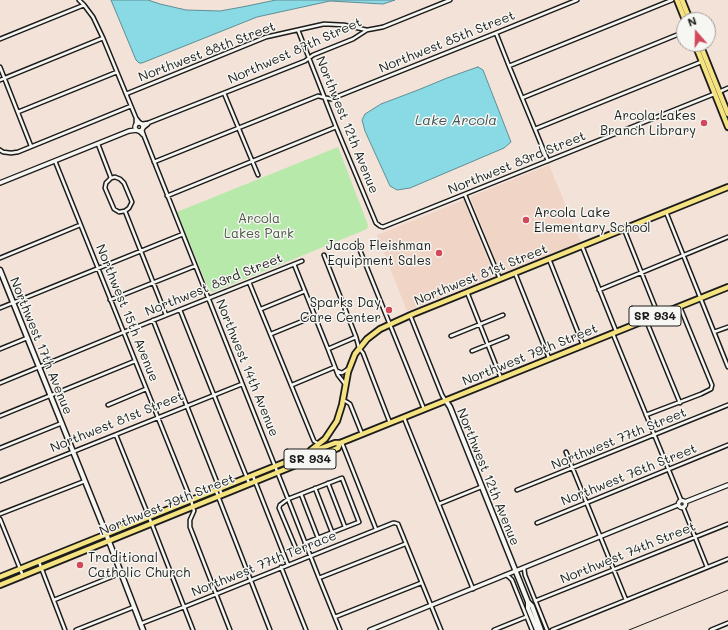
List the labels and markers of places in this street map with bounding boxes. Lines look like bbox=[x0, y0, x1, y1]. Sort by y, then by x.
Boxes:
place label: Arcola Lakes Branch Library bbox=[600, 108, 696, 139]
marker: Arcola Lakes Branch Library bbox=[699, 118, 709, 128]
place label: Arcola Lake Elementary School bbox=[534, 205, 651, 236]
marker: Arcola Lake Elementary School bbox=[521, 215, 531, 225]
place label: Jacob Fleishman Equipment Sales bbox=[326, 238, 431, 269]
marker: Jacob Fleishman Equipment Sales bbox=[434, 248, 444, 258]
place label: Sparks Day Care Center bbox=[300, 295, 381, 326]
marker: Sparks Day Care Center bbox=[384, 305, 394, 315]
place label: Traditional Catholic Church bbox=[88, 550, 190, 581]
marker: Traditional Catholic Church bbox=[75, 560, 85, 570]

